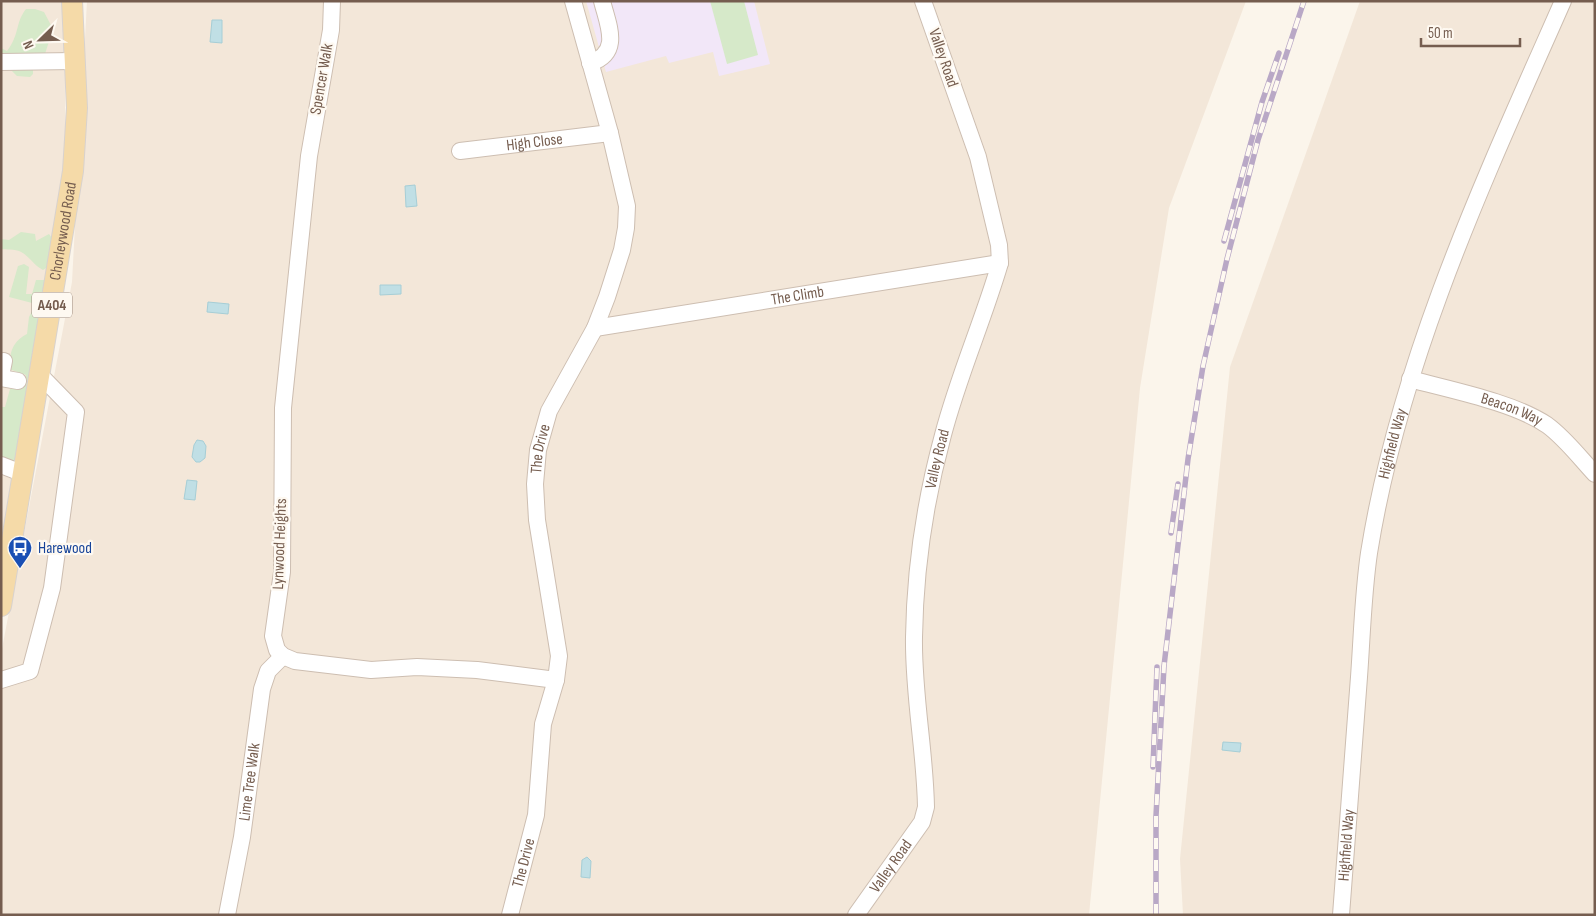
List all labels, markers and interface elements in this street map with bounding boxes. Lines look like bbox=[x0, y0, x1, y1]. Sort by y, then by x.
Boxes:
north arrow bbox=[15, 15, 65, 65]
scale bar bbox=[1421, 15, 1520, 47]
text: 50 m bbox=[1428, 24, 1453, 43]
street label: Valley Road bbox=[924, 26, 962, 90]
text: N bbox=[19, 38, 38, 52]
street label: Spencer Walk bbox=[306, 42, 338, 116]
street label: High Close bbox=[505, 129, 564, 155]
street label: Chorleywood Road bbox=[46, 180, 81, 282]
street label: The Climb bbox=[770, 282, 825, 309]
road number: A404 bbox=[32, 292, 72, 318]
street label: Beacon Way bbox=[1479, 389, 1546, 430]
street label: Highfield Way bbox=[1374, 406, 1411, 481]
street label: The Drive bbox=[526, 422, 554, 474]
street label: Valley Road bbox=[921, 427, 954, 490]
street label: Lynwood Heights bbox=[269, 498, 291, 590]
bus stop icon: Harewood bbox=[7, 535, 33, 569]
place label: Harewood bbox=[38, 539, 92, 558]
street label: Lime Tree Walk bbox=[235, 742, 264, 822]
street label: Highfield Way bbox=[1334, 808, 1358, 882]
street label: The Drive bbox=[508, 836, 539, 889]
street label: Valley Road bbox=[865, 836, 916, 896]

